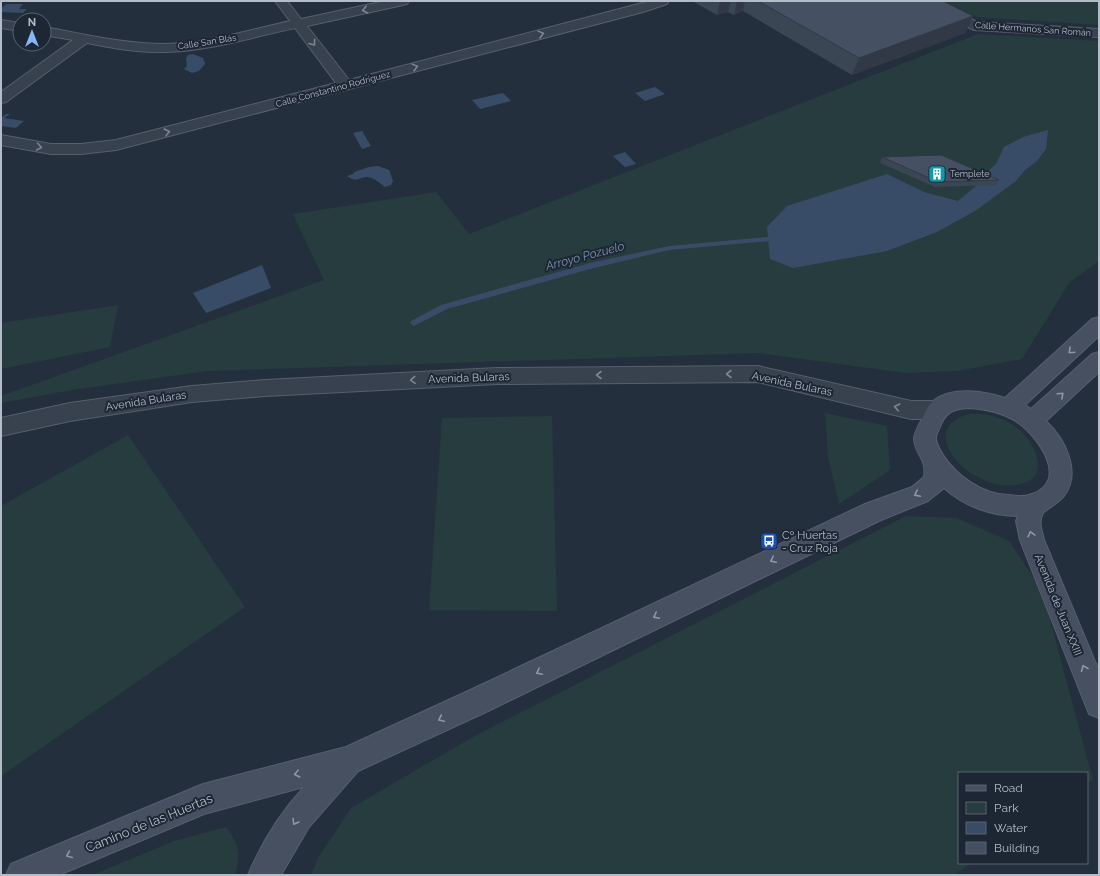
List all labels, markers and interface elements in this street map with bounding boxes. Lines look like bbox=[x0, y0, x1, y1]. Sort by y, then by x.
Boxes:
one-way arrow bbox=[361, 5, 368, 13]
north arrow bbox=[12, 12, 52, 52]
text: N bbox=[28, 16, 36, 29]
street label: Calle Hermanos San Román bbox=[975, 20, 1091, 38]
one-way arrow bbox=[538, 31, 544, 39]
street label: Calle San Blás bbox=[177, 32, 238, 52]
one-way arrow bbox=[308, 39, 315, 46]
one-way arrow bbox=[411, 63, 418, 72]
street label: Calle Constantino Rodríguez bbox=[275, 69, 392, 109]
one-way arrow bbox=[164, 129, 171, 137]
one-way arrow bbox=[36, 142, 43, 150]
building icon: Templete bbox=[927, 164, 947, 184]
place label: Templete bbox=[950, 169, 990, 179]
water label: Arroyo Pozuelo bbox=[543, 239, 626, 273]
one-way arrow bbox=[1068, 346, 1075, 353]
street label: Avenida Bularas bbox=[751, 369, 833, 399]
street label: Avenida Bularas bbox=[428, 370, 510, 386]
one-way arrow bbox=[726, 370, 732, 378]
one-way arrow bbox=[596, 371, 602, 379]
one-way arrow bbox=[410, 376, 416, 385]
street label: Avenida Bularas bbox=[105, 388, 187, 414]
one-way arrow bbox=[1056, 392, 1064, 400]
one-way arrow bbox=[894, 404, 900, 412]
one-way arrow bbox=[913, 489, 921, 497]
place label: Cº Huertas - Cruz Roja bbox=[782, 529, 838, 555]
bus stop icon: Cº Huertas - Cruz Roja bbox=[759, 531, 779, 551]
one-way arrow bbox=[1027, 531, 1035, 537]
street label: Avenida de Juan XXIII bbox=[1032, 552, 1084, 658]
one-way arrow bbox=[770, 555, 777, 562]
one-way arrow bbox=[653, 611, 660, 619]
one-way arrow bbox=[1081, 664, 1089, 671]
one-way arrow bbox=[535, 667, 543, 675]
one-way arrow bbox=[437, 714, 444, 722]
one-way arrow bbox=[293, 770, 300, 778]
legend bbox=[958, 772, 1088, 864]
text: Road bbox=[994, 781, 1023, 795]
street label: Camino de las Huertas bbox=[83, 791, 215, 855]
text: Park bbox=[994, 801, 1019, 815]
one-way arrow bbox=[292, 818, 299, 825]
text: Water bbox=[994, 821, 1028, 835]
text: Building bbox=[994, 841, 1040, 855]
one-way arrow bbox=[66, 850, 74, 858]

